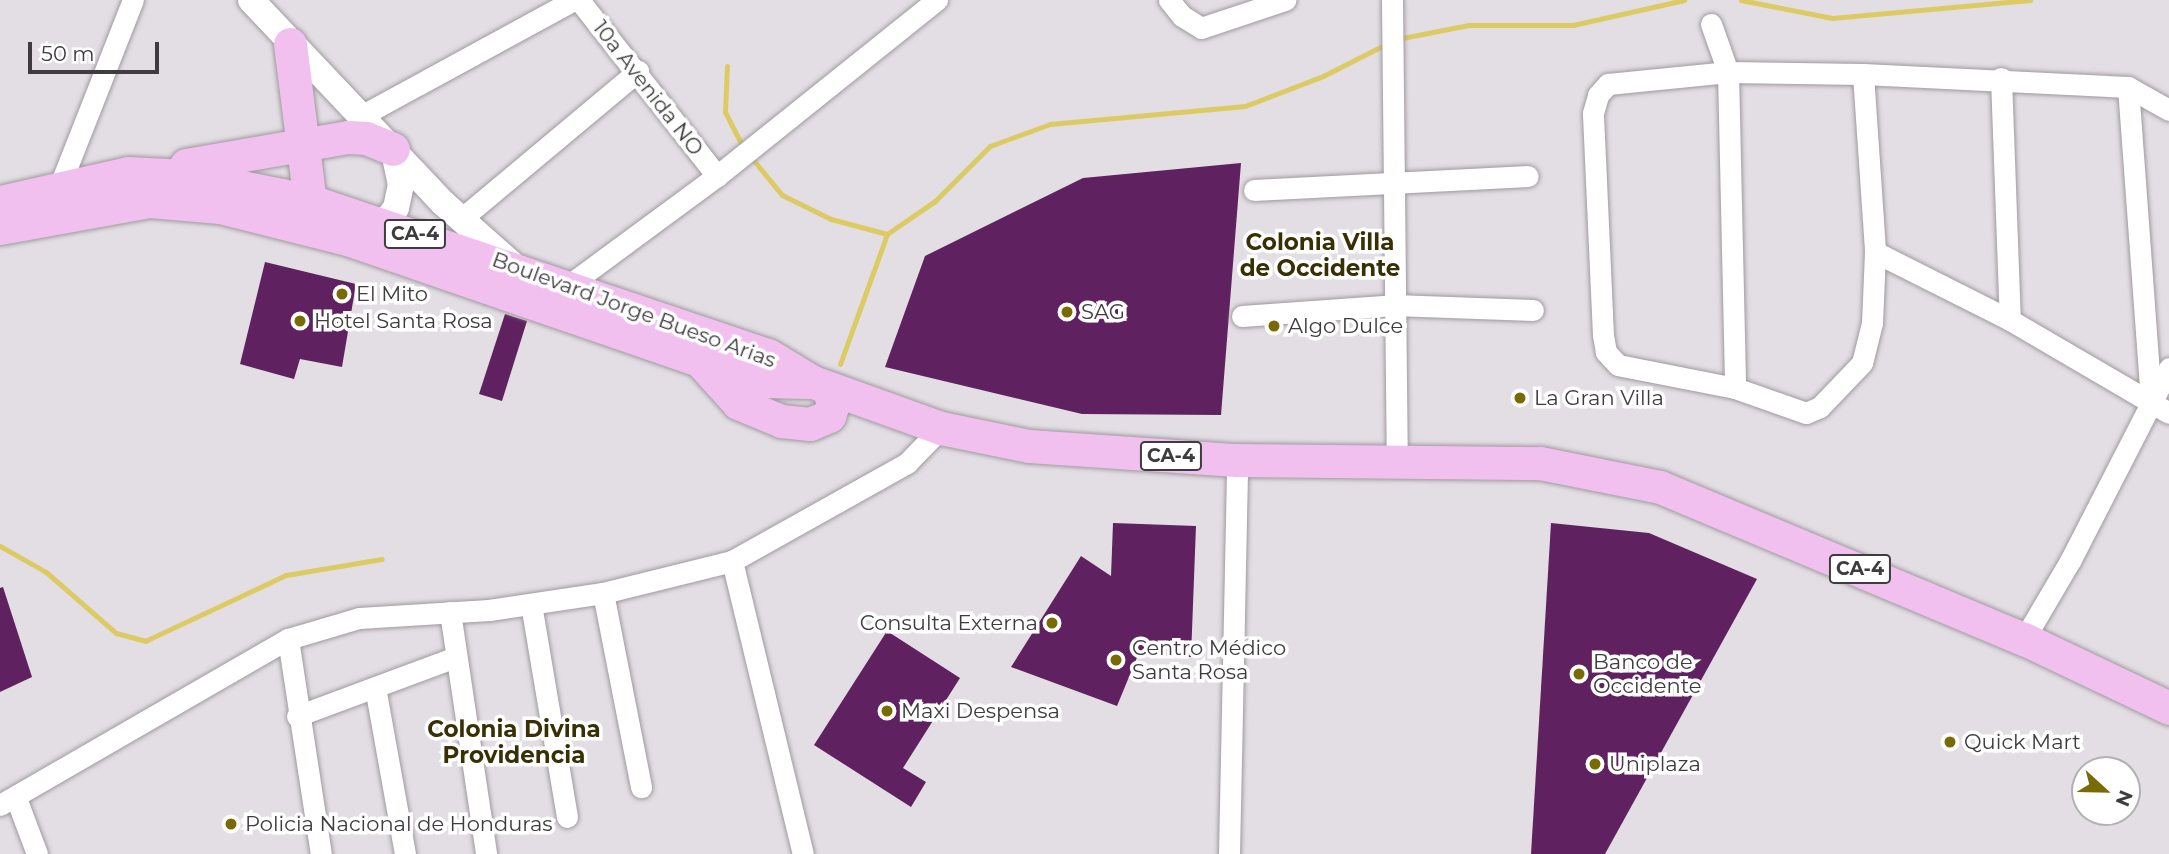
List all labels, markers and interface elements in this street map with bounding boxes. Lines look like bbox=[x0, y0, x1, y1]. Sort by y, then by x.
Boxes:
street label: 10a Avenida NO bbox=[587, 16, 709, 160]
scale bar bbox=[32, 28, 163, 72]
text: 50 m bbox=[41, 41, 95, 66]
road number: CA-4 bbox=[384, 218, 446, 250]
district label: Colonia Villa de Occidente bbox=[1240, 228, 1400, 282]
street label: Boulevard Jorge Bueso Arias bbox=[489, 247, 779, 373]
place label: El Mito bbox=[356, 281, 428, 307]
marker: El Mito bbox=[334, 286, 350, 302]
place label: SAG bbox=[1081, 299, 1125, 325]
marker: SAG bbox=[1059, 304, 1075, 320]
place label: Hotel Santa Rosa bbox=[314, 308, 493, 334]
marker: Hotel Santa Rosa bbox=[292, 313, 308, 329]
place label: Algo Dulce bbox=[1288, 313, 1403, 339]
marker: Algo Dulce bbox=[1266, 318, 1282, 334]
place label: La Gran Villa bbox=[1534, 385, 1664, 411]
marker: La Gran Villa bbox=[1512, 390, 1528, 406]
road number: CA-4 bbox=[1140, 440, 1202, 471]
road number: CA-4 bbox=[1828, 554, 1892, 584]
place label: Consulta Externa bbox=[860, 610, 1038, 636]
marker: Consulta Externa bbox=[1044, 615, 1060, 631]
place label: Centro Médico Santa Rosa bbox=[1132, 635, 1286, 685]
place label: Banco de Occidente bbox=[1593, 649, 1701, 699]
marker: Centro Médico Santa Rosa bbox=[1106, 650, 1126, 670]
marker: Banco de Occidente bbox=[1571, 666, 1587, 682]
place label: Maxi Despensa bbox=[901, 698, 1060, 724]
marker: Maxi Despensa bbox=[879, 703, 895, 719]
district label: Colonia Divina Providencia bbox=[427, 715, 601, 769]
place label: Quick Mart bbox=[1964, 729, 2081, 755]
marker: Quick Mart bbox=[1942, 734, 1958, 750]
place label: Uniplaza bbox=[1609, 751, 1701, 777]
marker: Uniplaza bbox=[1587, 756, 1603, 772]
north arrow bbox=[2071, 756, 2141, 826]
text: N bbox=[2111, 787, 2138, 810]
place label: Policia Nacional de Honduras bbox=[245, 811, 553, 837]
marker: Policia Nacional de Honduras bbox=[223, 816, 239, 832]

